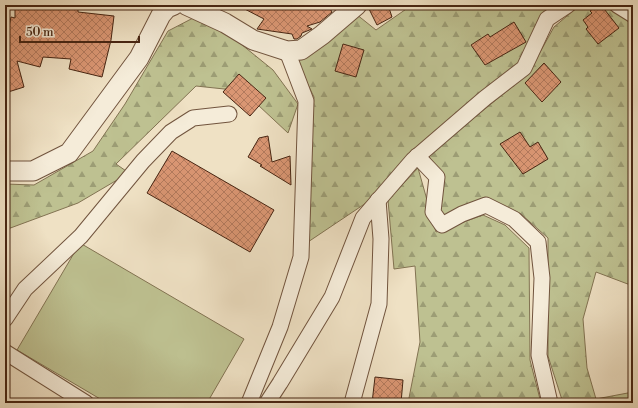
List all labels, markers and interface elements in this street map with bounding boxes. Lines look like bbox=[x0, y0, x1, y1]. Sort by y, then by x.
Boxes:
scale bar bbox=[20, 18, 139, 44]
text: 50 m bbox=[26, 25, 54, 40]

